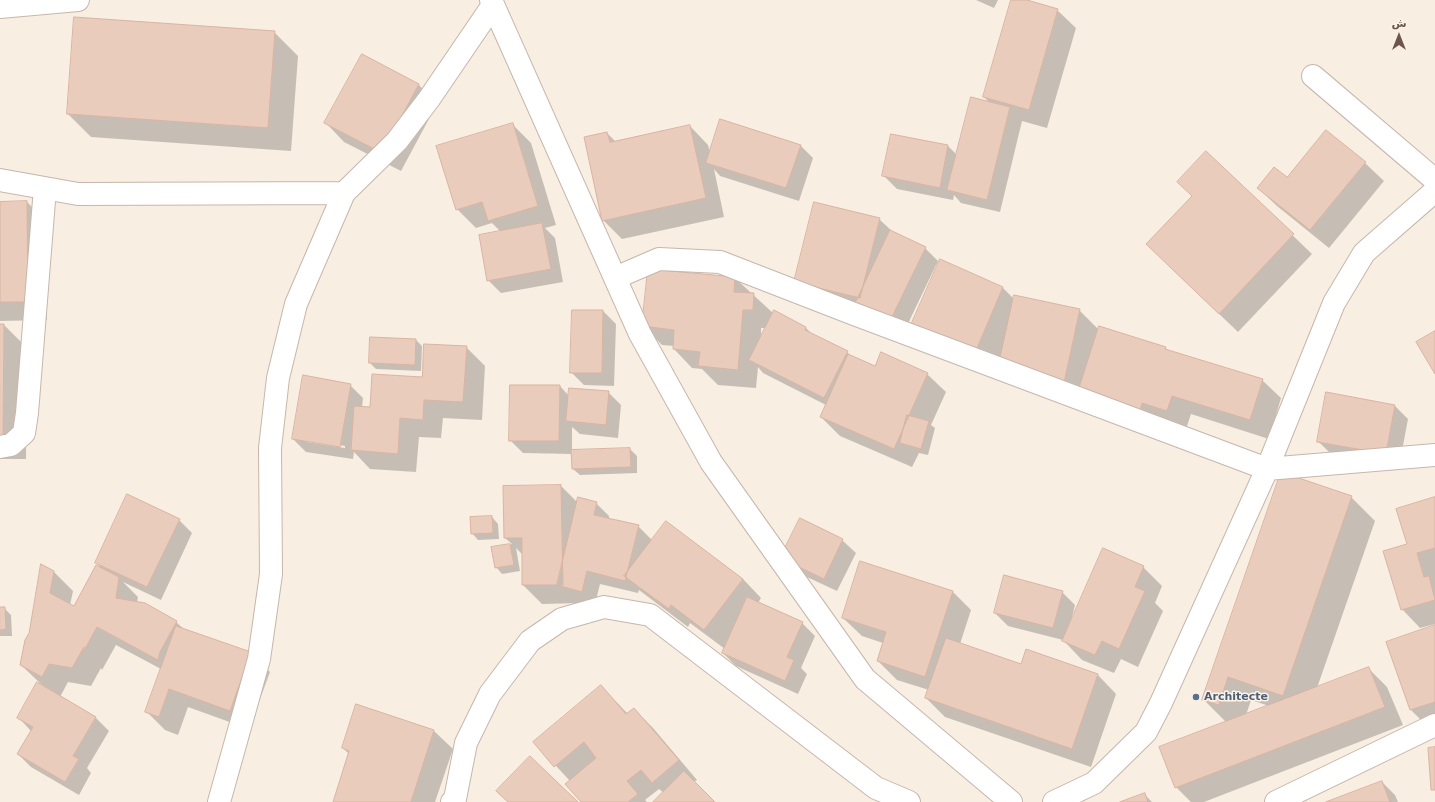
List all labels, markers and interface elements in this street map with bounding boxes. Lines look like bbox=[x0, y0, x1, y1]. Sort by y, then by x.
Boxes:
north arrow bbox=[1379, 16, 1419, 56]
text: ش bbox=[1391, 17, 1407, 30]
place label: Architecte bbox=[1204, 690, 1268, 704]
marker: Architecte bbox=[1191, 692, 1201, 702]

